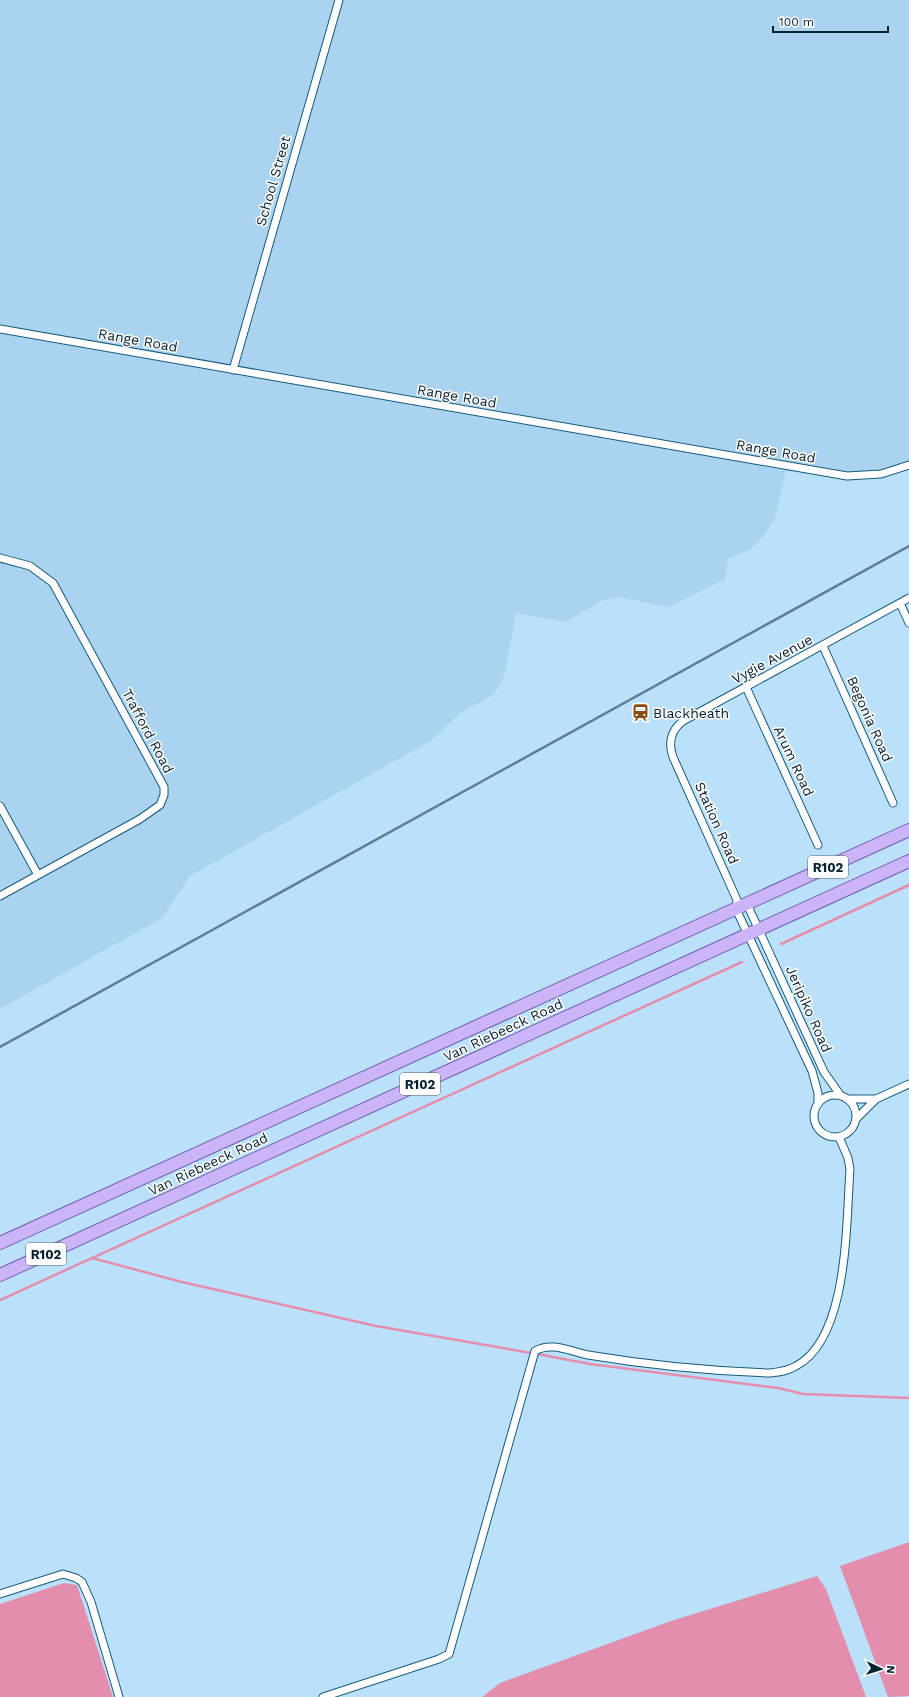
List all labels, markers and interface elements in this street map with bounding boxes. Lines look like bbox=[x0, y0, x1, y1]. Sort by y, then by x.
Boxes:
scale bar bbox=[773, 8, 888, 34]
text: 100 m bbox=[779, 15, 814, 29]
street label: School Street bbox=[252, 134, 294, 228]
street label: Range Road bbox=[97, 325, 179, 355]
street label: Range Road bbox=[416, 381, 498, 411]
street label: Range Road bbox=[735, 436, 817, 466]
street label: Vygie Avenue bbox=[729, 631, 815, 687]
street label: Begonia Road bbox=[844, 674, 896, 764]
street label: Trafford Road bbox=[119, 686, 177, 776]
station icon: Blackheath bbox=[630, 703, 650, 723]
place label: Blackheath bbox=[653, 705, 729, 721]
street label: Arum Road bbox=[771, 723, 817, 799]
street label: Station Road bbox=[692, 780, 742, 866]
road number: R102 bbox=[808, 856, 848, 878]
street label: Jeripiko Road bbox=[783, 963, 835, 1055]
street label: Van Riebeeck Road bbox=[441, 995, 565, 1065]
road number: R102 bbox=[400, 1073, 440, 1095]
street label: Van Riebeeck Road bbox=[146, 1129, 270, 1199]
road number: R102 bbox=[26, 1243, 66, 1265]
north arrow bbox=[861, 1649, 901, 1689]
text: N bbox=[884, 1665, 897, 1674]

